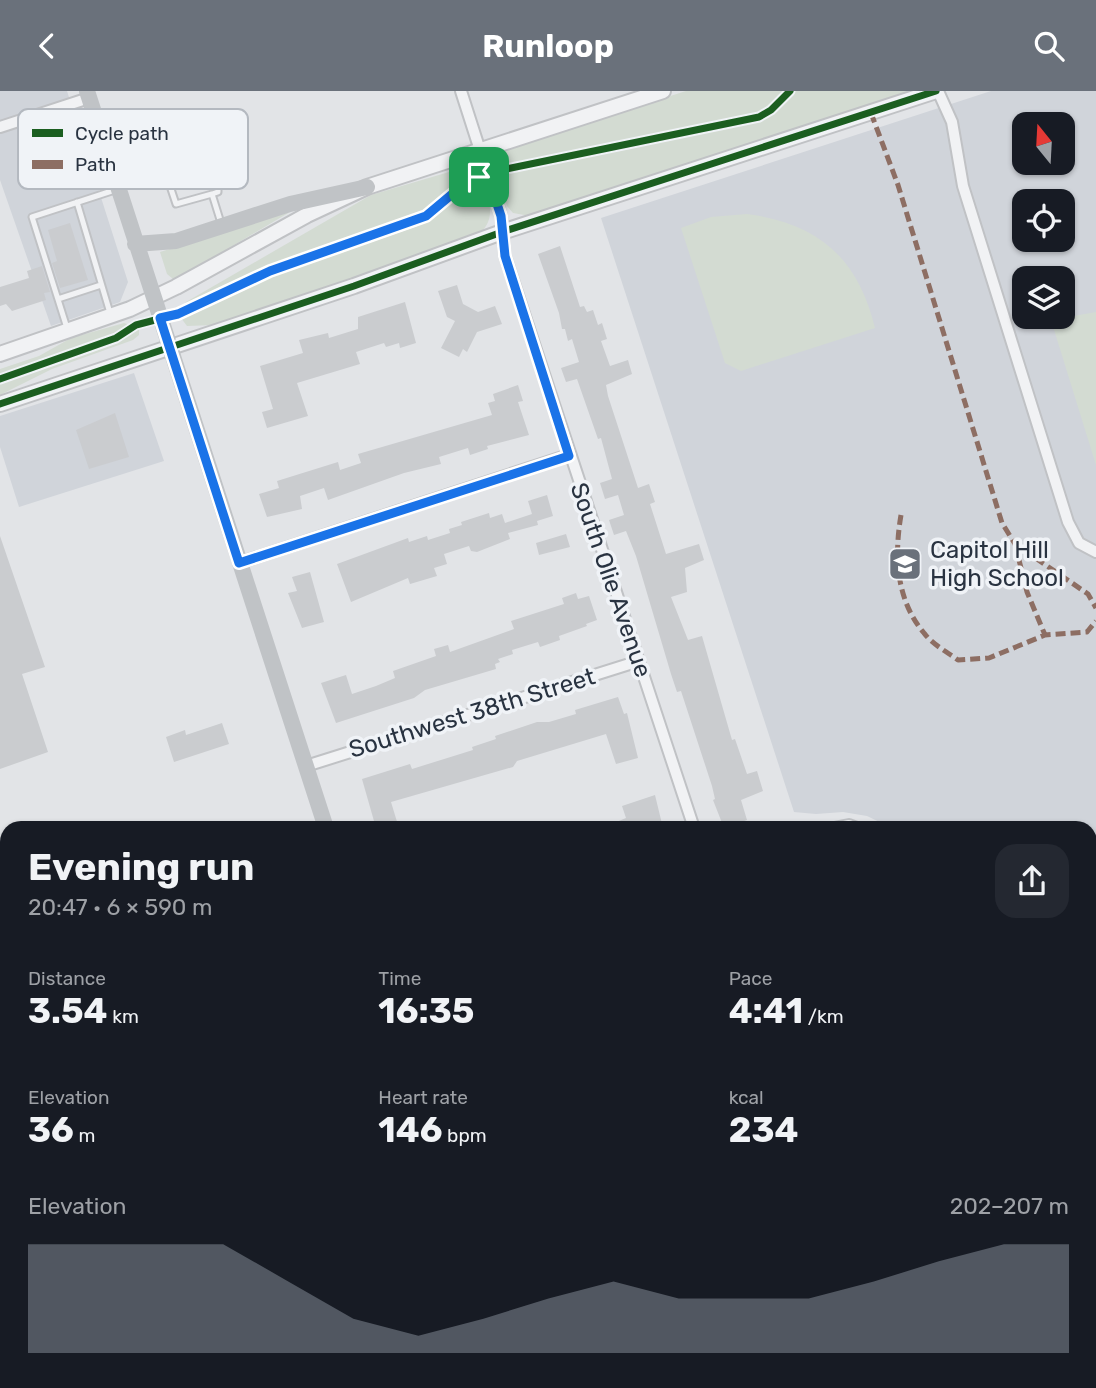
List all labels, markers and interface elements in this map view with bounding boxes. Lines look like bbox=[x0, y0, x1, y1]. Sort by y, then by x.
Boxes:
icon: back bbox=[28, 27, 66, 65]
text: Runloop bbox=[482, 27, 614, 65]
icon: search bbox=[1030, 27, 1068, 65]
legend bbox=[18, 109, 248, 189]
north arrow bbox=[1012, 112, 1074, 175]
map controls bbox=[1012, 112, 1075, 329]
text: Cycle path bbox=[75, 122, 169, 145]
pin bbox=[449, 147, 509, 207]
text: Path bbox=[75, 153, 116, 176]
icon: arrive bbox=[460, 158, 498, 196]
button: locate bbox=[1012, 189, 1075, 252]
button: layers bbox=[1012, 266, 1075, 329]
street label: South Olie Avenue bbox=[565, 479, 657, 681]
place label: Capitol Hill High School bbox=[930, 536, 1064, 592]
school or university icon: Capitol Hill High School bbox=[886, 545, 924, 583]
street label: Southwest 38th Street bbox=[346, 662, 598, 764]
text: Evening run bbox=[28, 844, 254, 890]
button: share bbox=[995, 844, 1069, 918]
text: 20:47 · 6 × 590 m bbox=[28, 893, 213, 921]
text: Distance bbox=[28, 967, 106, 990]
text: Time bbox=[378, 967, 421, 990]
text: Pace bbox=[729, 967, 772, 990]
text: 3.54 bbox=[28, 990, 108, 1032]
text: 16:35 bbox=[378, 990, 474, 1032]
text: 4:41 bbox=[729, 990, 803, 1032]
text: km bbox=[108, 1005, 139, 1028]
text: /km bbox=[803, 1005, 844, 1028]
text: Elevation bbox=[28, 1086, 109, 1109]
text: Heart rate bbox=[378, 1086, 468, 1109]
text: kcal bbox=[729, 1086, 764, 1109]
text: 36 bbox=[28, 1109, 74, 1151]
text: 146 bbox=[378, 1109, 442, 1151]
text: 234 bbox=[729, 1109, 798, 1151]
text: m bbox=[74, 1124, 95, 1147]
text: bpm bbox=[442, 1124, 487, 1147]
text: Elevation bbox=[28, 1192, 127, 1220]
text: 202–207 m bbox=[950, 1192, 1069, 1220]

